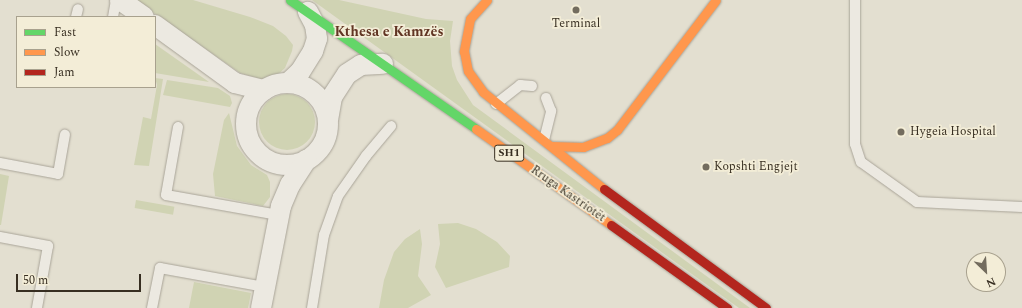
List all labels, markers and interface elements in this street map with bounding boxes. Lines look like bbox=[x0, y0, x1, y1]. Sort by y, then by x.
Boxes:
marker: Terminal bbox=[571, 5, 581, 15]
legend bbox=[16, 16, 156, 88]
place label: Terminal bbox=[552, 17, 600, 31]
text: Fast bbox=[54, 23, 76, 42]
district label: Kthesa e Kamzës bbox=[334, 24, 444, 40]
text: Slow bbox=[54, 43, 79, 62]
text: Jam bbox=[54, 63, 75, 82]
place label: Hygeia Hospital bbox=[910, 125, 996, 139]
marker: Hygeia Hospital bbox=[895, 126, 907, 138]
road number: SH1 bbox=[494, 144, 524, 162]
place label: Kopshti Engjejt bbox=[714, 160, 798, 174]
marker: Kopshti Engjejt bbox=[701, 162, 711, 172]
street label: Rruga Kastriotët bbox=[528, 163, 608, 225]
north arrow bbox=[966, 252, 1006, 292]
scale bar bbox=[18, 266, 143, 292]
text: 50 m bbox=[23, 271, 48, 290]
text: N bbox=[983, 273, 999, 292]

